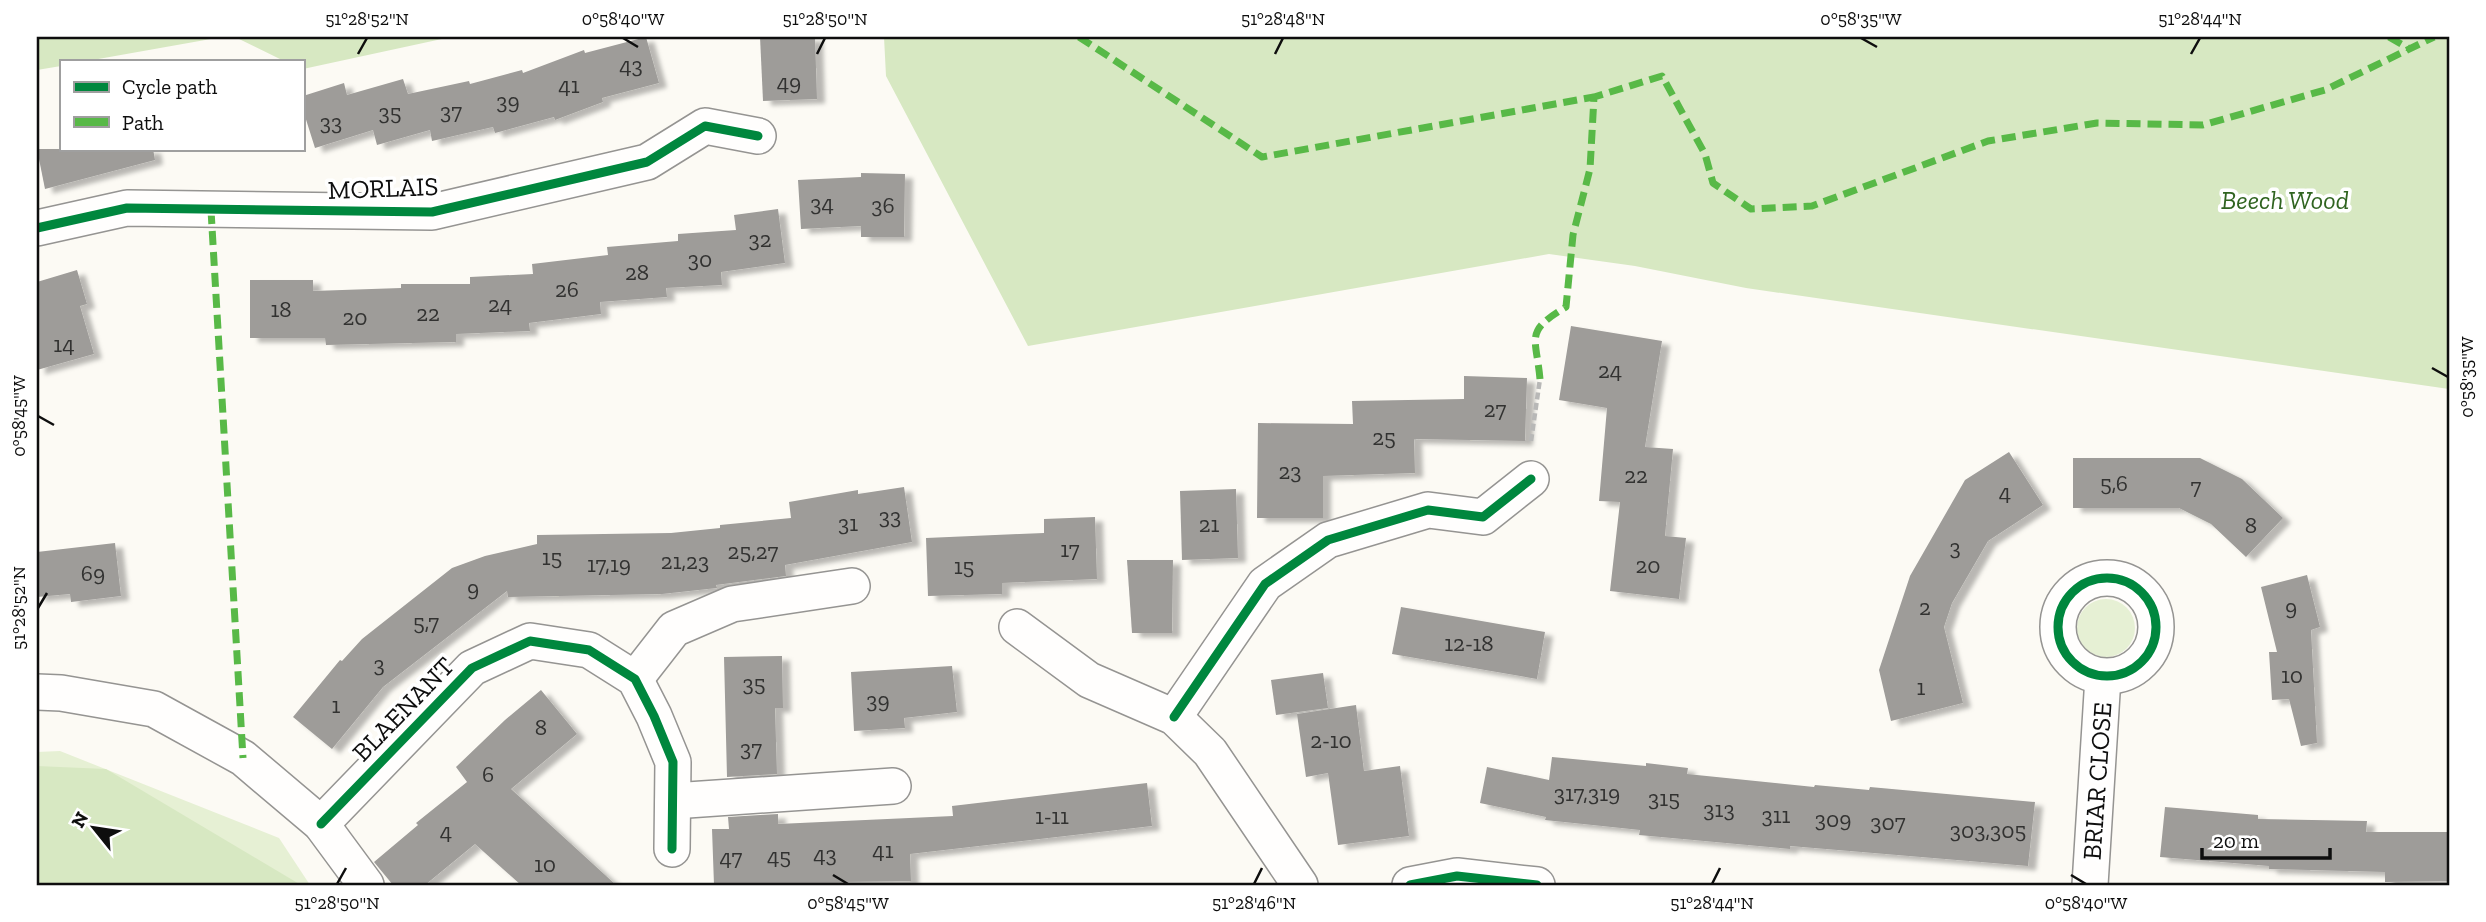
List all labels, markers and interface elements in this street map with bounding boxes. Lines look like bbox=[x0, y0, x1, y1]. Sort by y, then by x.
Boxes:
text: 51°28'52"N bbox=[325, 8, 409, 30]
text: 0°58'40"W bbox=[582, 8, 665, 30]
text: 51°28'50"N bbox=[783, 8, 867, 30]
text: 51°28'48"N bbox=[1241, 8, 1325, 30]
text: 0°58'35"W bbox=[1820, 8, 1902, 30]
text: 51°28'44"N bbox=[2158, 8, 2242, 30]
house number: 43 bbox=[619, 51, 643, 79]
legend bbox=[60, 60, 304, 150]
house number: 49 bbox=[777, 68, 801, 96]
house number: 41 bbox=[558, 71, 580, 99]
text: Cycle path bbox=[122, 74, 217, 99]
house number: 39 bbox=[496, 87, 520, 115]
house number: 37 bbox=[440, 97, 462, 125]
house number: 35 bbox=[378, 98, 402, 126]
house number: 33 bbox=[320, 108, 342, 136]
text: Path bbox=[122, 110, 164, 135]
street label: MORLAIS bbox=[327, 170, 439, 206]
park label: Beech Wood bbox=[2221, 184, 2349, 216]
house number: 34 bbox=[810, 189, 834, 217]
house number: 36 bbox=[871, 191, 895, 219]
house number: 32 bbox=[748, 225, 772, 253]
house number: 30 bbox=[688, 245, 712, 273]
house number: 28 bbox=[625, 258, 649, 286]
house number: 26 bbox=[555, 275, 579, 303]
house number: 24 bbox=[488, 290, 512, 318]
house number: 18 bbox=[270, 295, 292, 323]
house number: 22 bbox=[416, 299, 440, 327]
house number: 20 bbox=[342, 303, 368, 331]
house number: 14 bbox=[53, 330, 75, 358]
text: 0°58'35"W bbox=[2456, 336, 2478, 418]
house number: 24 bbox=[1598, 356, 1622, 384]
text: 0°58'45"W bbox=[8, 375, 30, 457]
house number: 27 bbox=[1484, 395, 1507, 423]
house number: 25 bbox=[1372, 423, 1396, 451]
house number: 23 bbox=[1278, 457, 1302, 485]
house number: 22 bbox=[1624, 461, 1648, 489]
house number: 5,6 bbox=[2100, 469, 2128, 497]
house number: 7 bbox=[2191, 472, 2202, 500]
house number: 4 bbox=[1999, 478, 2011, 506]
house number: 33 bbox=[879, 502, 901, 530]
house number: 31 bbox=[838, 509, 858, 537]
house number: 21 bbox=[1199, 510, 1219, 538]
house number: 8 bbox=[2245, 511, 2257, 539]
house number: 3 bbox=[1949, 533, 1961, 561]
house number: 17 bbox=[1060, 535, 1080, 563]
house number: 25,27 bbox=[728, 537, 779, 565]
house number: 15 bbox=[542, 543, 562, 571]
house number: 21,23 bbox=[661, 547, 709, 575]
house number: 17,19 bbox=[587, 550, 631, 578]
house number: 20 bbox=[1635, 551, 1661, 579]
house number: 15 bbox=[954, 552, 974, 580]
house number: 69 bbox=[81, 559, 105, 587]
text: 51°28'52"N bbox=[8, 566, 30, 650]
house number: 9 bbox=[467, 574, 479, 602]
house number: 2 bbox=[1919, 593, 1931, 621]
house number: 9 bbox=[2285, 593, 2297, 621]
house number: 5,7 bbox=[413, 608, 439, 636]
house number: 12-18 bbox=[1444, 629, 1494, 657]
street label: BLAENANT bbox=[345, 650, 461, 768]
house number: 3 bbox=[373, 650, 385, 678]
house number: 10 bbox=[2281, 661, 2303, 689]
house number: 35 bbox=[742, 669, 766, 697]
house number: 1 bbox=[1917, 673, 1926, 701]
house number: 39 bbox=[866, 686, 890, 714]
house number: 1 bbox=[332, 691, 341, 719]
street label: BRIAR CLOSE bbox=[2076, 701, 2118, 861]
house number: 8 bbox=[535, 713, 547, 741]
house number: 2-10 bbox=[1310, 726, 1352, 754]
house number: 37 bbox=[740, 734, 762, 762]
house number: 6 bbox=[482, 760, 494, 788]
house number: 317,319 bbox=[1554, 779, 1620, 807]
house number: 315 bbox=[1648, 784, 1680, 812]
north arrow bbox=[60, 792, 130, 862]
house number: 313 bbox=[1703, 795, 1735, 823]
house number: 311 bbox=[1762, 801, 1791, 829]
house number: 1-11 bbox=[1035, 802, 1069, 830]
house number: 309 bbox=[1815, 805, 1851, 833]
text: N bbox=[66, 808, 93, 832]
house number: 307 bbox=[1870, 808, 1906, 836]
house number: 303,305 bbox=[1950, 816, 2026, 844]
house number: 4 bbox=[440, 817, 452, 845]
scale bar bbox=[2202, 817, 2330, 861]
text: 20 m bbox=[2213, 828, 2259, 853]
house number: 41 bbox=[872, 836, 894, 864]
house number: 43 bbox=[813, 840, 837, 868]
house number: 45 bbox=[767, 842, 791, 870]
house number: 47 bbox=[720, 843, 743, 871]
house number: 10 bbox=[534, 850, 556, 878]
text: 51°28'50"N bbox=[295, 892, 379, 914]
text: 0°58'45"W bbox=[807, 892, 889, 914]
text: 51°28'46"N bbox=[1212, 892, 1296, 914]
text: 51°28'44"N bbox=[1670, 892, 1754, 914]
text: 0°58'40"W bbox=[2045, 892, 2128, 914]

